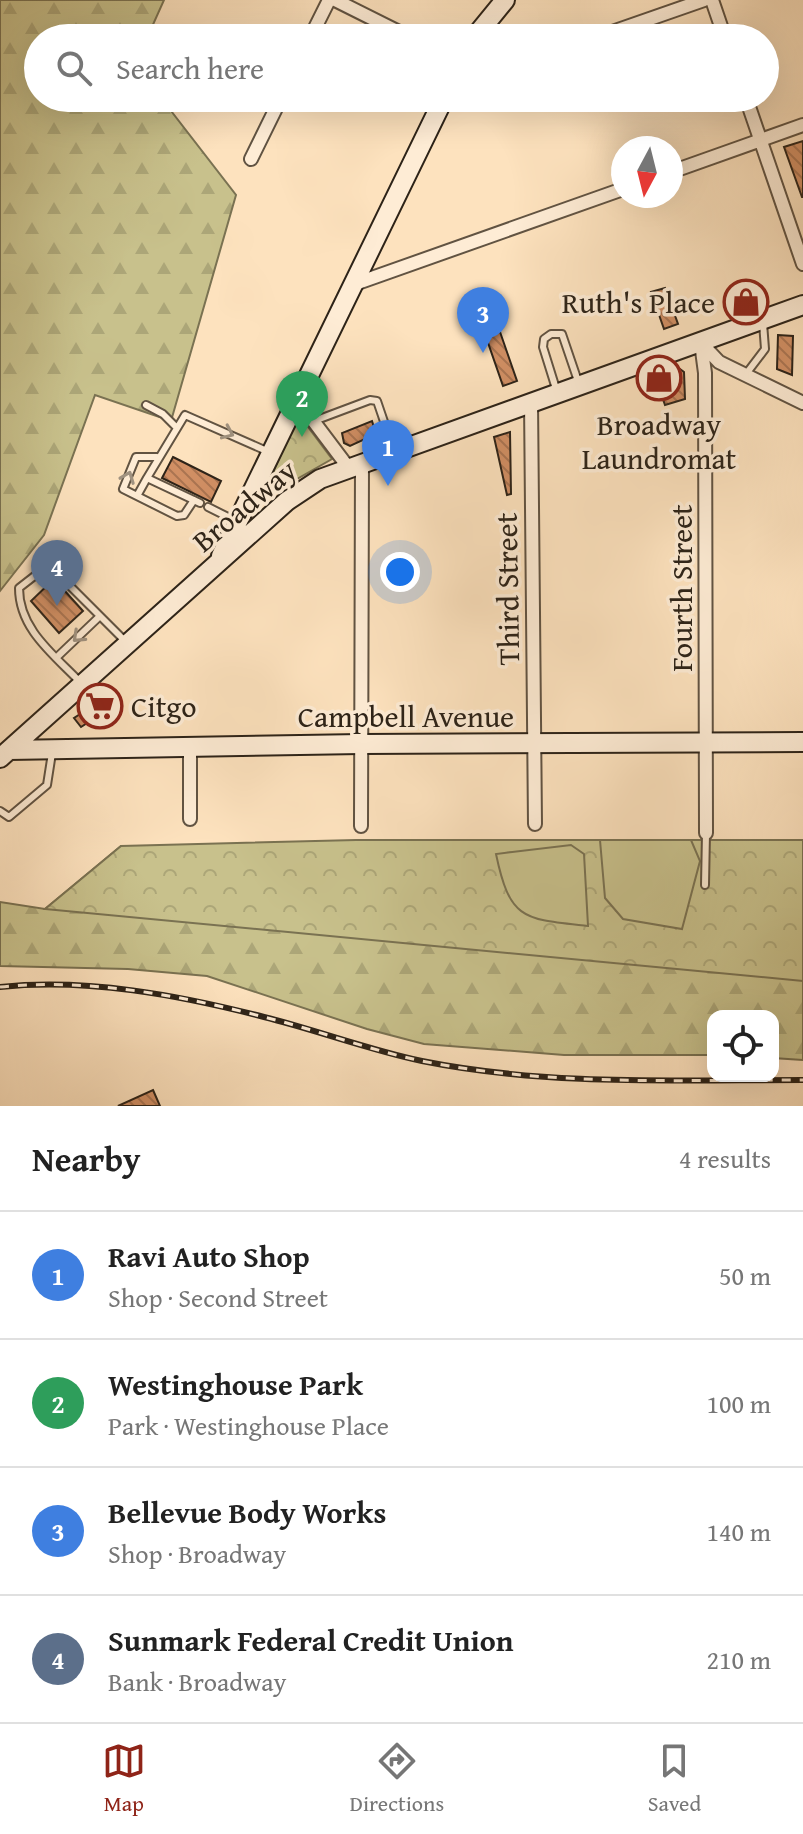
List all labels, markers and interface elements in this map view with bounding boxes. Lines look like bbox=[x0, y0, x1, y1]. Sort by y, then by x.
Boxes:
search box bbox=[24, 24, 779, 112]
icon: search bbox=[52, 46, 96, 90]
text: Search here bbox=[116, 46, 264, 90]
north arrow bbox=[611, 136, 683, 208]
shop icon: Ruth's Place bbox=[722, 278, 770, 326]
place label: Ruth's Place bbox=[562, 280, 715, 324]
pin: 3 bbox=[457, 287, 509, 353]
shop icon: Broadway Laundromat bbox=[635, 354, 683, 402]
pin: 2 bbox=[276, 371, 328, 437]
place label: Broadway Laundromat bbox=[582, 402, 737, 480]
pin: 1 bbox=[362, 420, 414, 486]
one-way arrow bbox=[220, 424, 234, 440]
street label: Broadway bbox=[182, 448, 306, 562]
one-way arrow bbox=[118, 471, 135, 485]
street label: Fourth Street bbox=[659, 504, 703, 672]
street label: Third Street bbox=[484, 512, 530, 666]
pin: 4 bbox=[31, 540, 83, 606]
your location bbox=[380, 552, 420, 592]
one-way arrow bbox=[73, 628, 87, 642]
supermarket icon: Citgo bbox=[76, 682, 124, 730]
place label: Citgo bbox=[131, 684, 197, 728]
street label: Campbell Avenue bbox=[298, 694, 514, 738]
map controls bbox=[707, 1010, 779, 1082]
button: locate bbox=[707, 1010, 779, 1082]
text: Nearby bbox=[32, 1134, 141, 1183]
text: 4 results bbox=[679, 1139, 771, 1178]
text: Ravi Auto Shop bbox=[108, 1234, 310, 1278]
text: 1 bbox=[51, 1256, 65, 1295]
text: 50 m bbox=[719, 1256, 771, 1295]
text: Shop · Second Street bbox=[108, 1278, 328, 1317]
text: Westinghouse Park bbox=[108, 1362, 363, 1406]
text: 2 bbox=[51, 1384, 65, 1423]
text: 100 m bbox=[706, 1384, 771, 1423]
text: Park · Westinghouse Place bbox=[108, 1406, 389, 1445]
text: Bellevue Body Works bbox=[108, 1490, 386, 1534]
text: 3 bbox=[51, 1512, 65, 1551]
text: 140 m bbox=[706, 1512, 771, 1551]
text: Shop · Broadway bbox=[108, 1534, 286, 1573]
text: Sunmark Federal Credit Union bbox=[108, 1618, 513, 1662]
text: 4 bbox=[51, 1640, 65, 1679]
text: 210 m bbox=[706, 1640, 771, 1679]
text: Bank · Broadway bbox=[108, 1662, 286, 1701]
tab: Map bbox=[102, 1739, 146, 1819]
tab: Directions bbox=[350, 1739, 444, 1819]
tab: Saved bbox=[648, 1739, 701, 1819]

